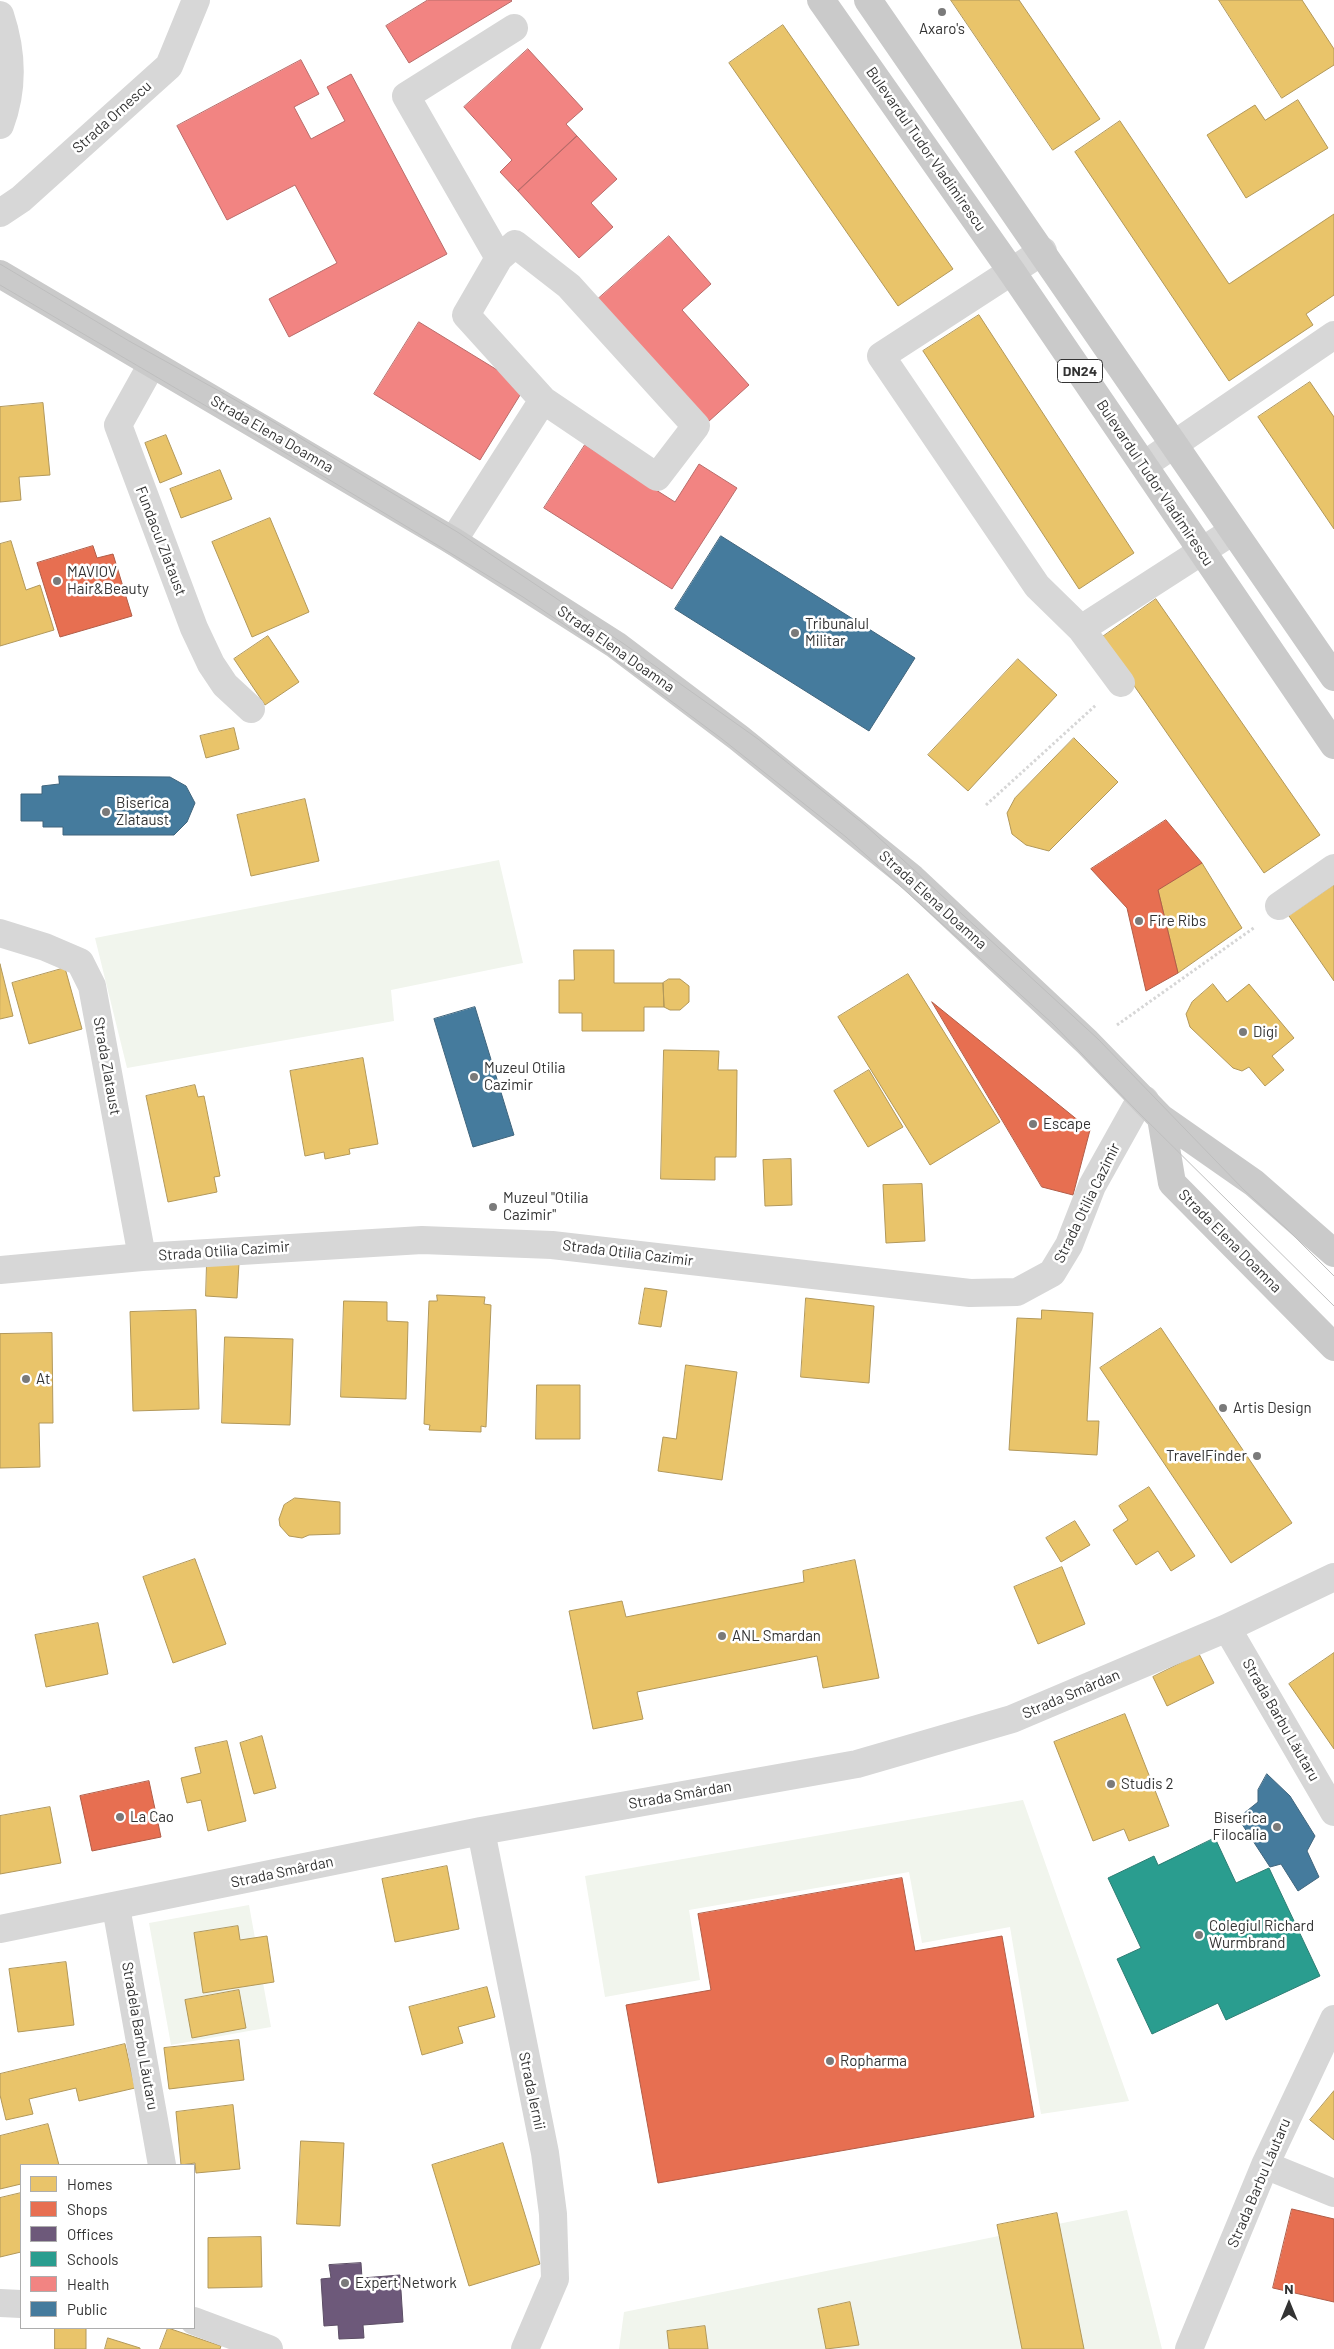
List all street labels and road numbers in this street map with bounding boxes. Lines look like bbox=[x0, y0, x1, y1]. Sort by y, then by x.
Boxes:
street label: Bulevardul Tudor Vladimirescu bbox=[862, 63, 990, 235]
street label: Strada Ornescu bbox=[69, 77, 155, 157]
road number: DN24 bbox=[1058, 360, 1102, 382]
street label: Strada Elena Doamna bbox=[207, 392, 337, 476]
street label: Bulevardul Tudor Vladimirescu bbox=[1093, 397, 1217, 569]
street label: Fundacul Zlataust bbox=[132, 484, 190, 598]
street label: Strada Elena Doamna bbox=[554, 602, 678, 696]
street label: Strada Elena Doamna bbox=[875, 847, 991, 953]
street label: Strada Zlataust bbox=[90, 1016, 124, 1116]
street label: Strada Otilia Cazimir bbox=[1050, 1140, 1124, 1266]
street label: Strada Elena Doamna bbox=[1175, 1186, 1285, 1296]
street label: Strada Otilia Cazimir bbox=[562, 1236, 694, 1270]
street label: Strada Otilia Cazimir bbox=[158, 1237, 290, 1265]
street label: Strada Barbu Lăutaru bbox=[1239, 1655, 1323, 1785]
street label: Strada Smârdan bbox=[1019, 1665, 1123, 1723]
street label: Strada Smârdan bbox=[627, 1777, 733, 1813]
street label: Strada Smârdan bbox=[229, 1852, 335, 1892]
street label: Stradela Barbu Lăutaru bbox=[118, 1961, 162, 2111]
street label: Strada Iernii bbox=[515, 2050, 549, 2132]
street label: Strada Barbu Lăutaru bbox=[1224, 2116, 1294, 2250]

